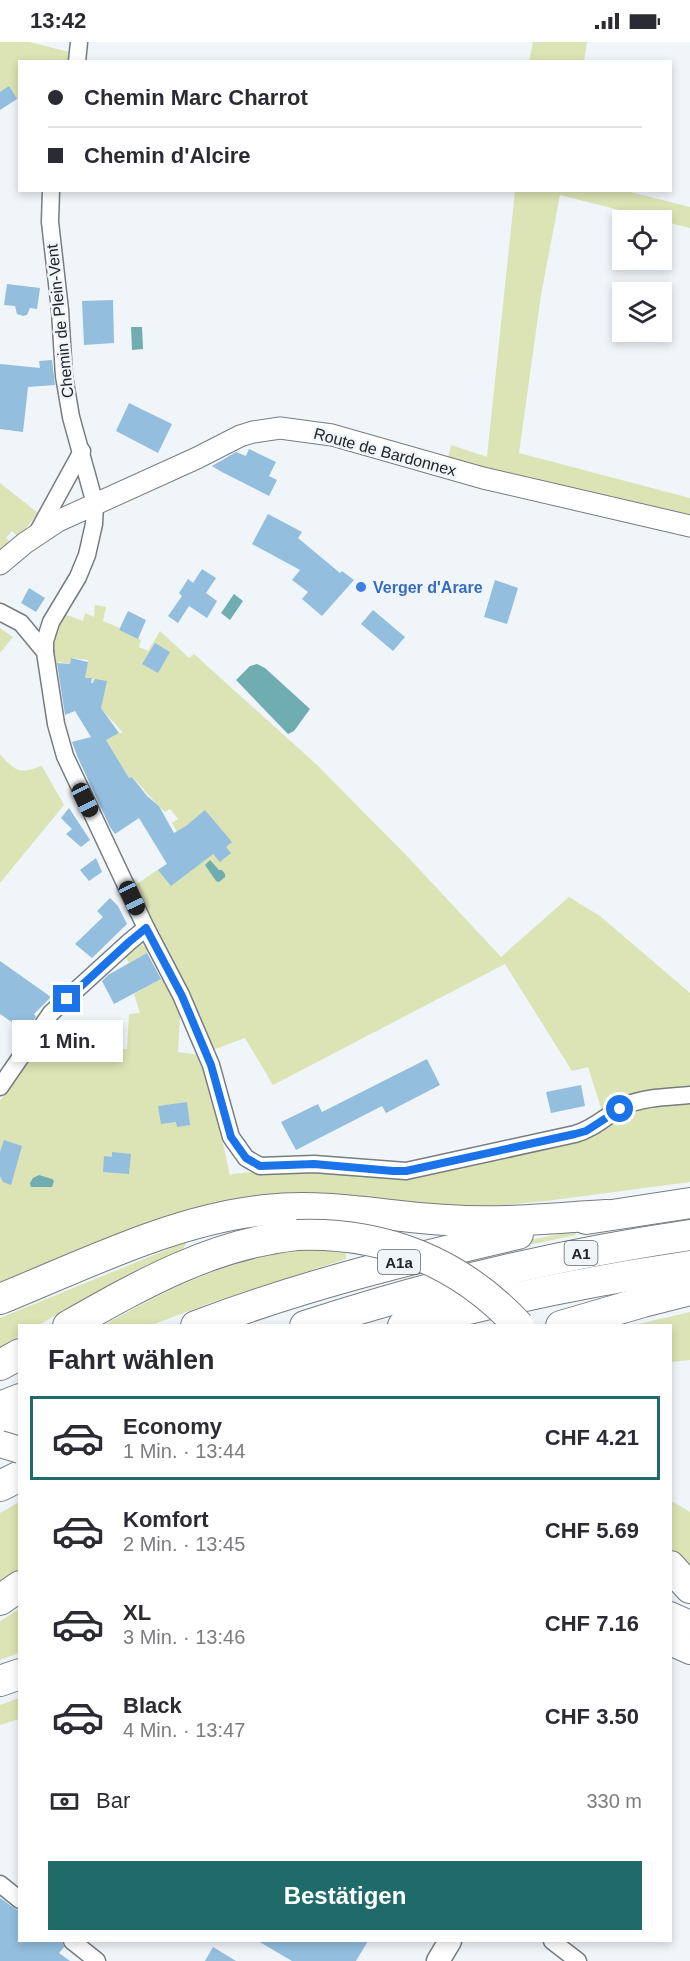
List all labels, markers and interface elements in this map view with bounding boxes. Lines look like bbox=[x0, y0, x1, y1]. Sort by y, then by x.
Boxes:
text: 13:42 bbox=[30, 8, 86, 33]
text: Chemin Marc Charrot bbox=[84, 85, 308, 110]
text: Chemin d'Alcire bbox=[84, 143, 251, 168]
map controls bbox=[612, 210, 672, 342]
button: locate bbox=[612, 210, 672, 270]
street label: Chemin de Plein-Vent bbox=[43, 243, 77, 399]
button: layers bbox=[612, 282, 672, 342]
street label: Route de Bardonnex bbox=[312, 425, 458, 479]
place label: Verger d'Arare bbox=[373, 579, 483, 596]
marker: Verger d'Arare bbox=[354, 580, 368, 594]
car bbox=[69, 780, 101, 820]
car bbox=[116, 878, 148, 918]
route end bbox=[53, 985, 80, 1012]
callout: 1 Min. bbox=[11, 1020, 122, 1062]
text: 1 Min. bbox=[39, 1030, 96, 1052]
route start bbox=[606, 1095, 633, 1122]
road number: A1 bbox=[564, 1241, 598, 1265]
road number: A1a bbox=[378, 1250, 420, 1274]
text: Fahrt wählen bbox=[48, 1345, 215, 1375]
icon: car bbox=[51, 1411, 105, 1465]
text: Economy bbox=[123, 1414, 222, 1439]
text: CHF 4.21 bbox=[545, 1425, 639, 1450]
text: 1 Min. · 13:44 bbox=[123, 1440, 245, 1462]
icon: car bbox=[51, 1504, 105, 1558]
text: Komfort bbox=[123, 1507, 209, 1532]
text: CHF 5.69 bbox=[545, 1518, 639, 1543]
text: 2 Min. · 13:45 bbox=[123, 1533, 245, 1555]
icon: car bbox=[51, 1597, 105, 1651]
text: XL bbox=[123, 1600, 151, 1625]
text: CHF 7.16 bbox=[545, 1611, 639, 1636]
text: 3 Min. · 13:46 bbox=[123, 1626, 245, 1648]
icon: car bbox=[51, 1690, 105, 1744]
text: Black bbox=[123, 1693, 182, 1718]
text: CHF 3.50 bbox=[545, 1704, 639, 1729]
text: 4 Min. · 13:47 bbox=[123, 1719, 245, 1741]
icon: cash bbox=[48, 1785, 81, 1818]
text: Bar bbox=[96, 1788, 130, 1813]
text: 330 m bbox=[586, 1790, 642, 1812]
button: Bestätigen bbox=[48, 1861, 642, 1930]

